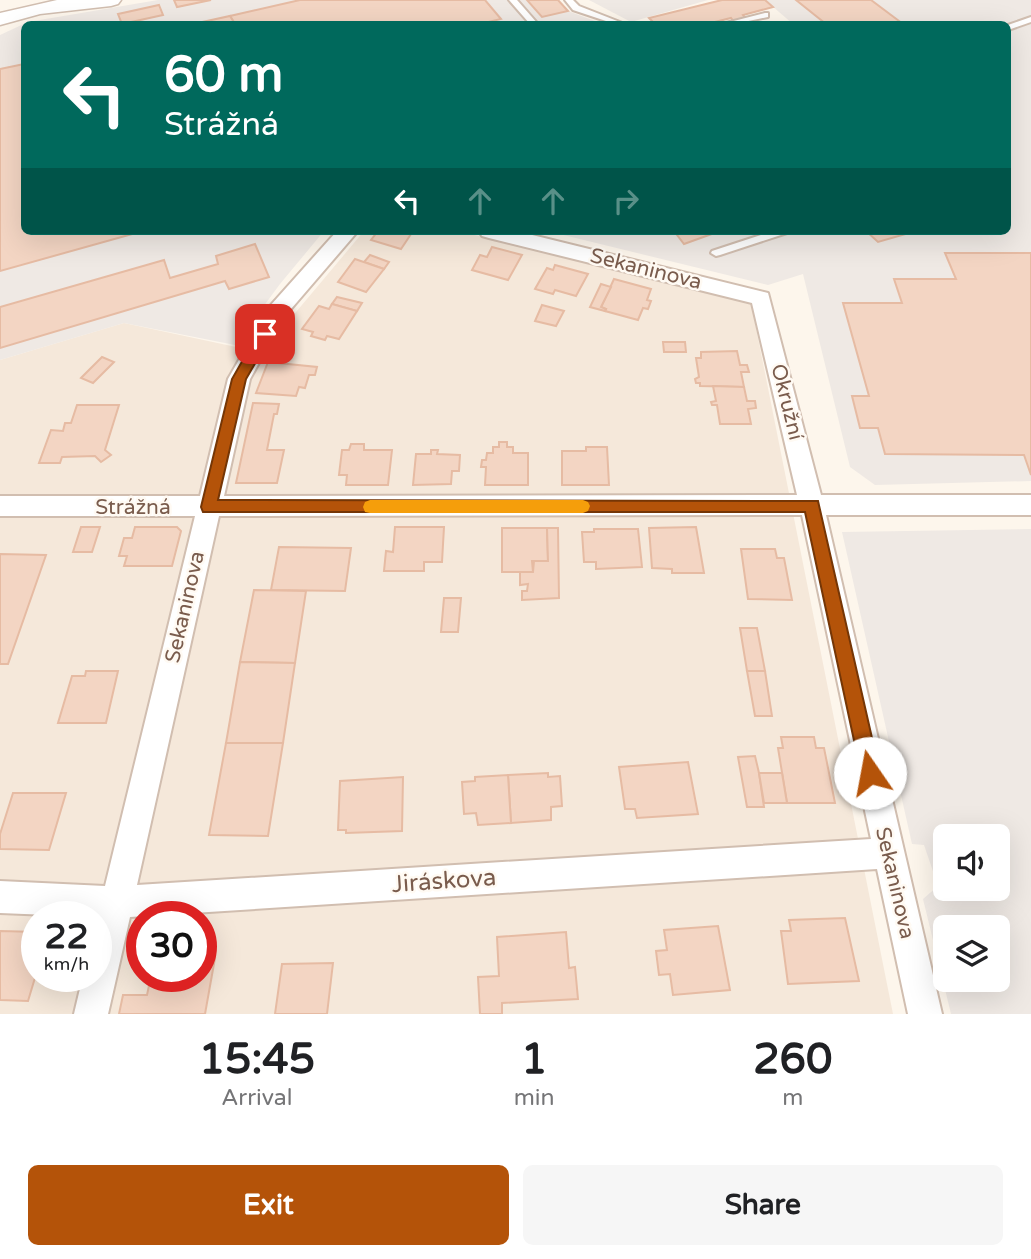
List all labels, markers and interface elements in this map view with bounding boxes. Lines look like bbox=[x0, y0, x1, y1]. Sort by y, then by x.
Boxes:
text: 60 m bbox=[164, 46, 283, 105]
icon: left bbox=[49, 49, 140, 140]
text: Strážná bbox=[164, 106, 279, 144]
icon: left bbox=[388, 182, 426, 220]
icon: ahead bbox=[461, 182, 499, 220]
icon: ahead bbox=[534, 182, 572, 220]
icon: right bbox=[607, 182, 645, 220]
street label: Sekaninova bbox=[588, 243, 704, 295]
pin bbox=[235, 304, 295, 364]
icon: arrive bbox=[246, 315, 284, 353]
street label: Okružní bbox=[765, 361, 809, 443]
street label: Strážná bbox=[95, 495, 171, 520]
street label: Sekaninova bbox=[160, 549, 210, 665]
position arrow bbox=[833, 736, 907, 810]
map controls bbox=[933, 824, 1010, 992]
button: sound bbox=[933, 824, 1010, 901]
street label: Sekaninova bbox=[870, 825, 920, 941]
street label: Jiráskova bbox=[391, 863, 497, 899]
speed limit sign: 30 bbox=[126, 901, 217, 992]
button: layers bbox=[933, 915, 1010, 992]
text: 22 bbox=[45, 916, 88, 958]
text: km/h bbox=[44, 953, 89, 975]
text: 15:45 bbox=[199, 1034, 315, 1085]
text: 1 bbox=[521, 1034, 547, 1085]
text: 260 bbox=[753, 1034, 832, 1085]
text: Arrival bbox=[221, 1084, 292, 1112]
text: min bbox=[514, 1084, 555, 1112]
text: m bbox=[782, 1084, 803, 1112]
button: Exit bbox=[28, 1165, 509, 1245]
button: Share bbox=[523, 1165, 1003, 1245]

